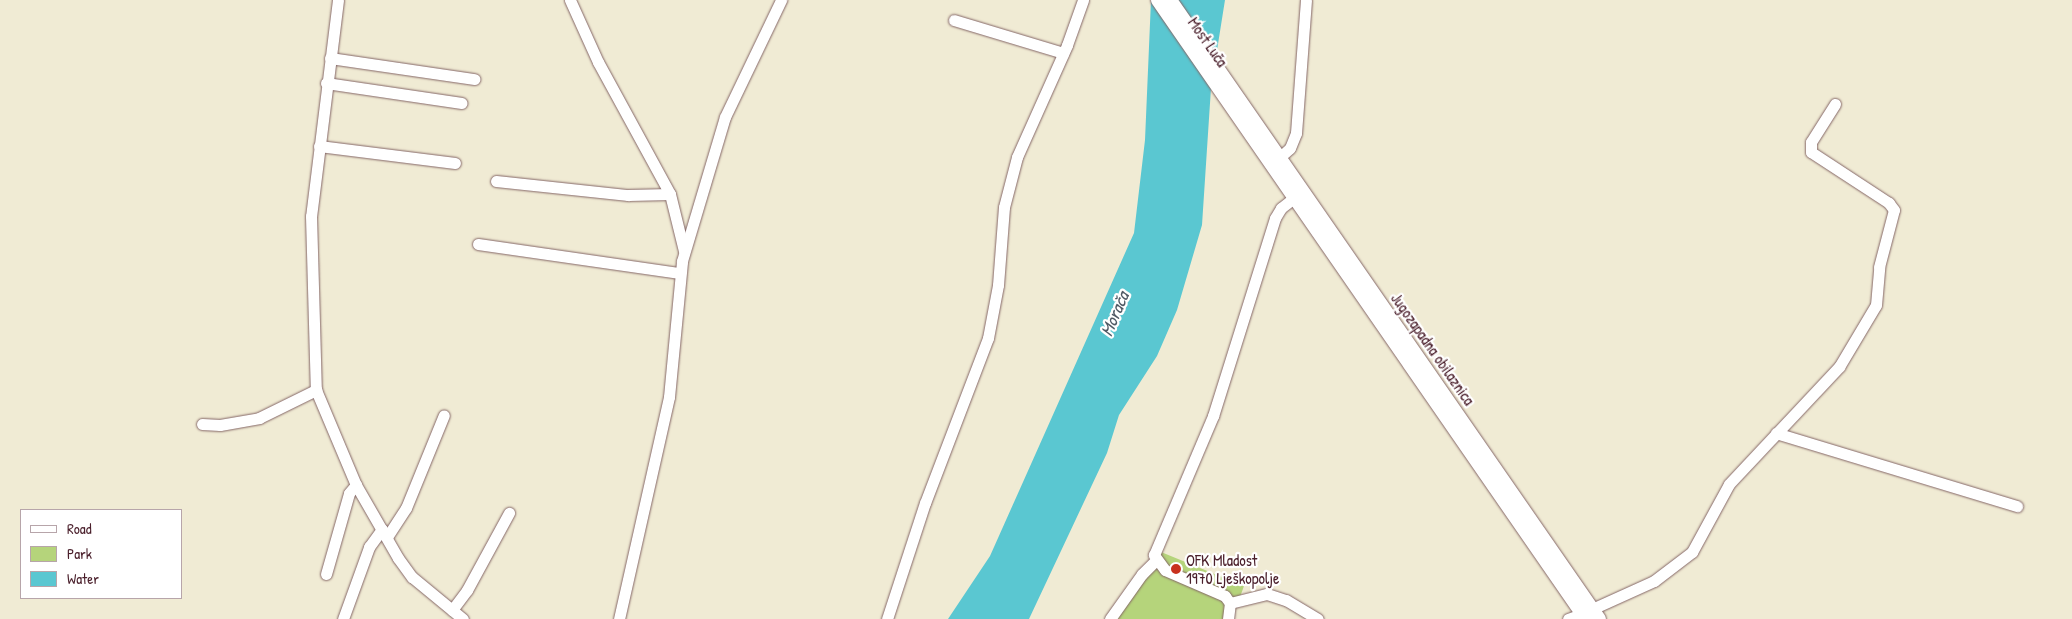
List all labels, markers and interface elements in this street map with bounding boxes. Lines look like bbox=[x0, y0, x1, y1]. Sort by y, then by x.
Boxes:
street label: Most Luča bbox=[1184, 13, 1232, 71]
water label: Morača bbox=[1096, 289, 1134, 339]
street label: Jugozapadna obilaznica bbox=[1387, 289, 1479, 409]
legend bbox=[20, 509, 182, 599]
text: Road bbox=[67, 518, 92, 539]
text: Park bbox=[67, 543, 92, 564]
place label: OFK Mladost 1970 Lješkopolje bbox=[1186, 550, 1279, 588]
marker: OFK Mladost 1970 Lješkopolje bbox=[1170, 563, 1182, 575]
text: Water bbox=[67, 568, 99, 589]

